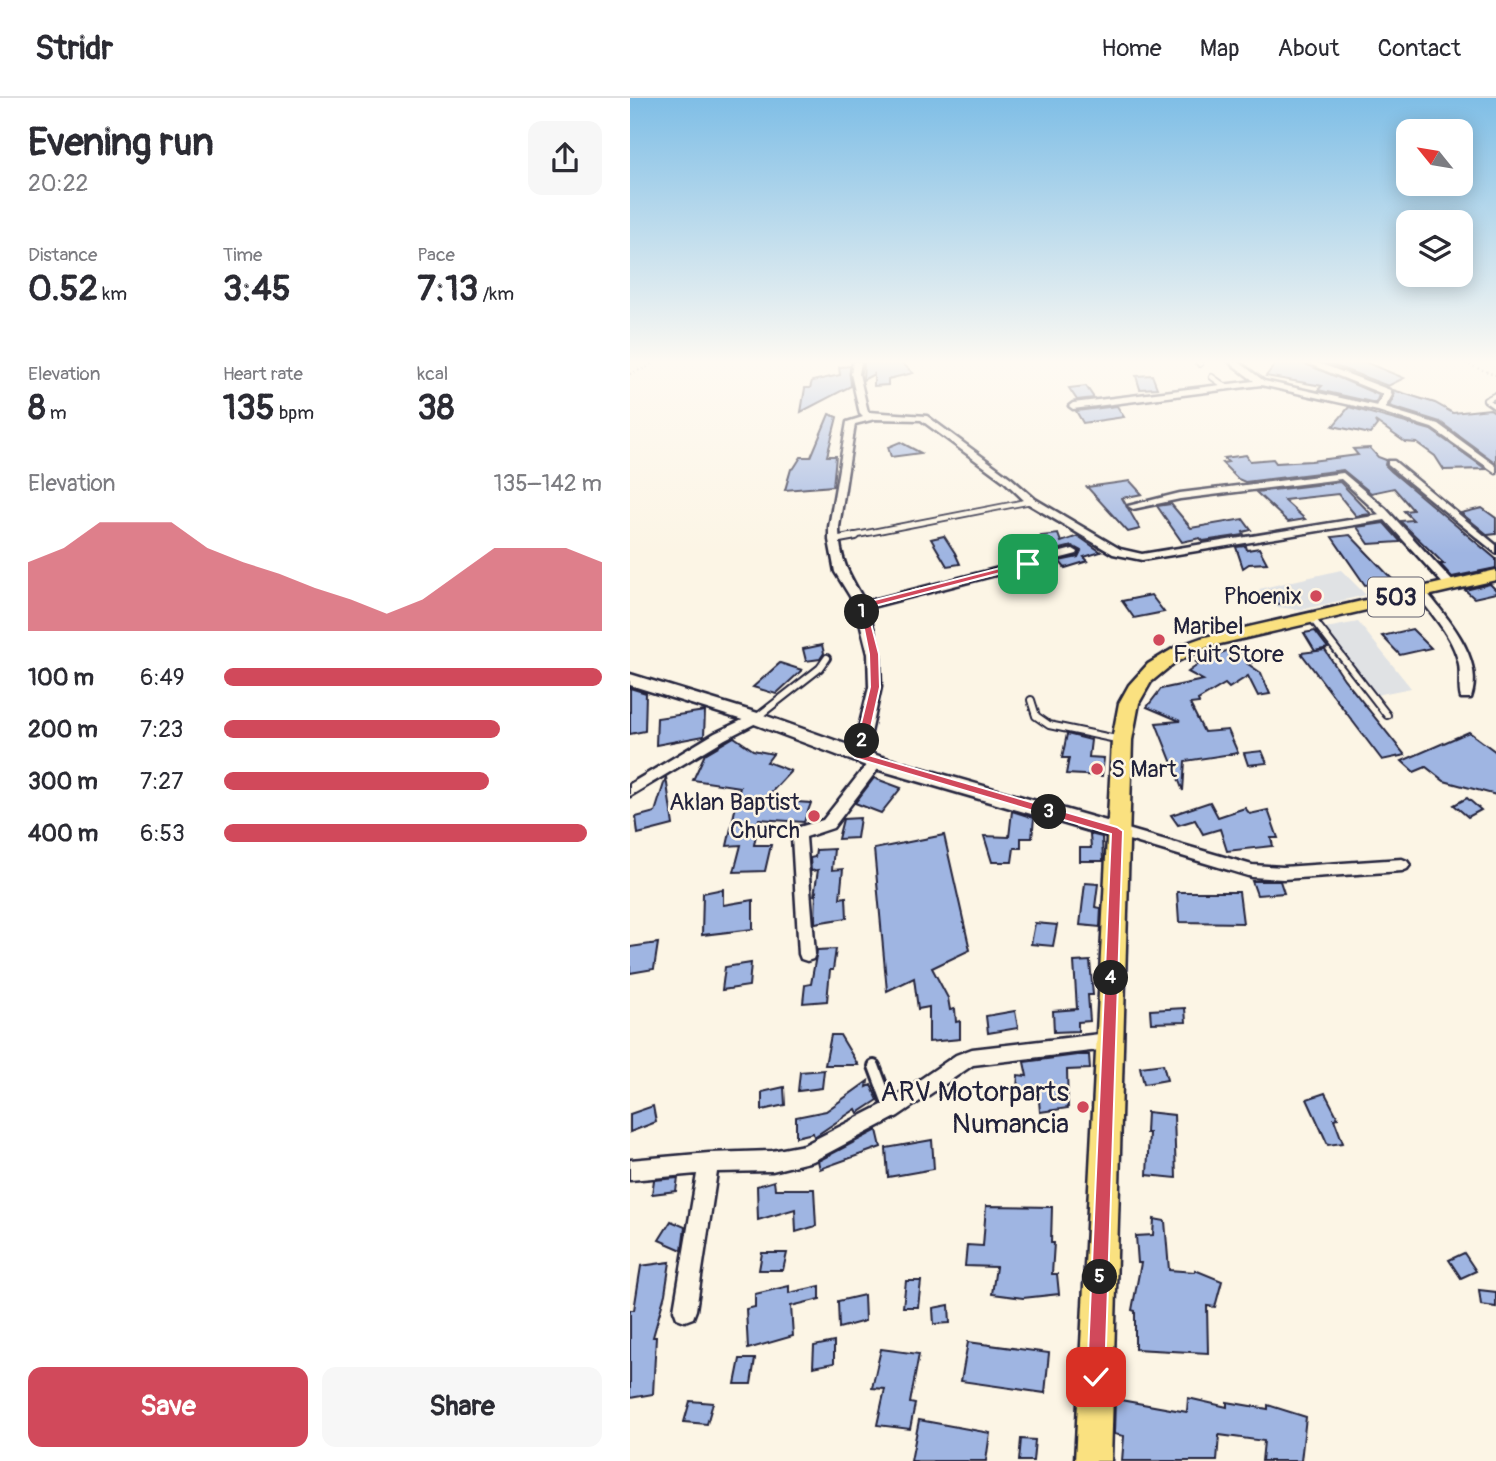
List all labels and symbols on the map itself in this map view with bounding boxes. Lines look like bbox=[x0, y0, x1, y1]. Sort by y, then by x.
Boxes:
north arrow bbox=[1396, 119, 1474, 196]
pin bbox=[998, 534, 1058, 594]
road number: 503 bbox=[1368, 578, 1424, 617]
place label: Phoenix bbox=[1223, 582, 1302, 611]
marker: Phoenix bbox=[1308, 588, 1324, 604]
pin: 1 bbox=[845, 594, 880, 630]
place label: Maribel Fruit Store bbox=[1173, 612, 1284, 669]
marker: Maribel Fruit Store bbox=[1151, 632, 1167, 648]
pin: 2 bbox=[845, 724, 880, 758]
place label: S Mart bbox=[1111, 755, 1177, 784]
marker: S Mart bbox=[1089, 761, 1105, 777]
place label: Aklan Baptist Church bbox=[669, 788, 800, 845]
pin: 3 bbox=[1032, 794, 1066, 830]
marker: Aklan Baptist Church bbox=[806, 808, 822, 824]
pin: 4 bbox=[1093, 960, 1128, 996]
place label: ARV Motorparts Numancia bbox=[880, 1075, 1069, 1142]
marker: ARV Motorparts Numancia bbox=[1075, 1099, 1091, 1115]
pin: 5 bbox=[1082, 1260, 1118, 1294]
pin bbox=[1066, 1347, 1126, 1407]

